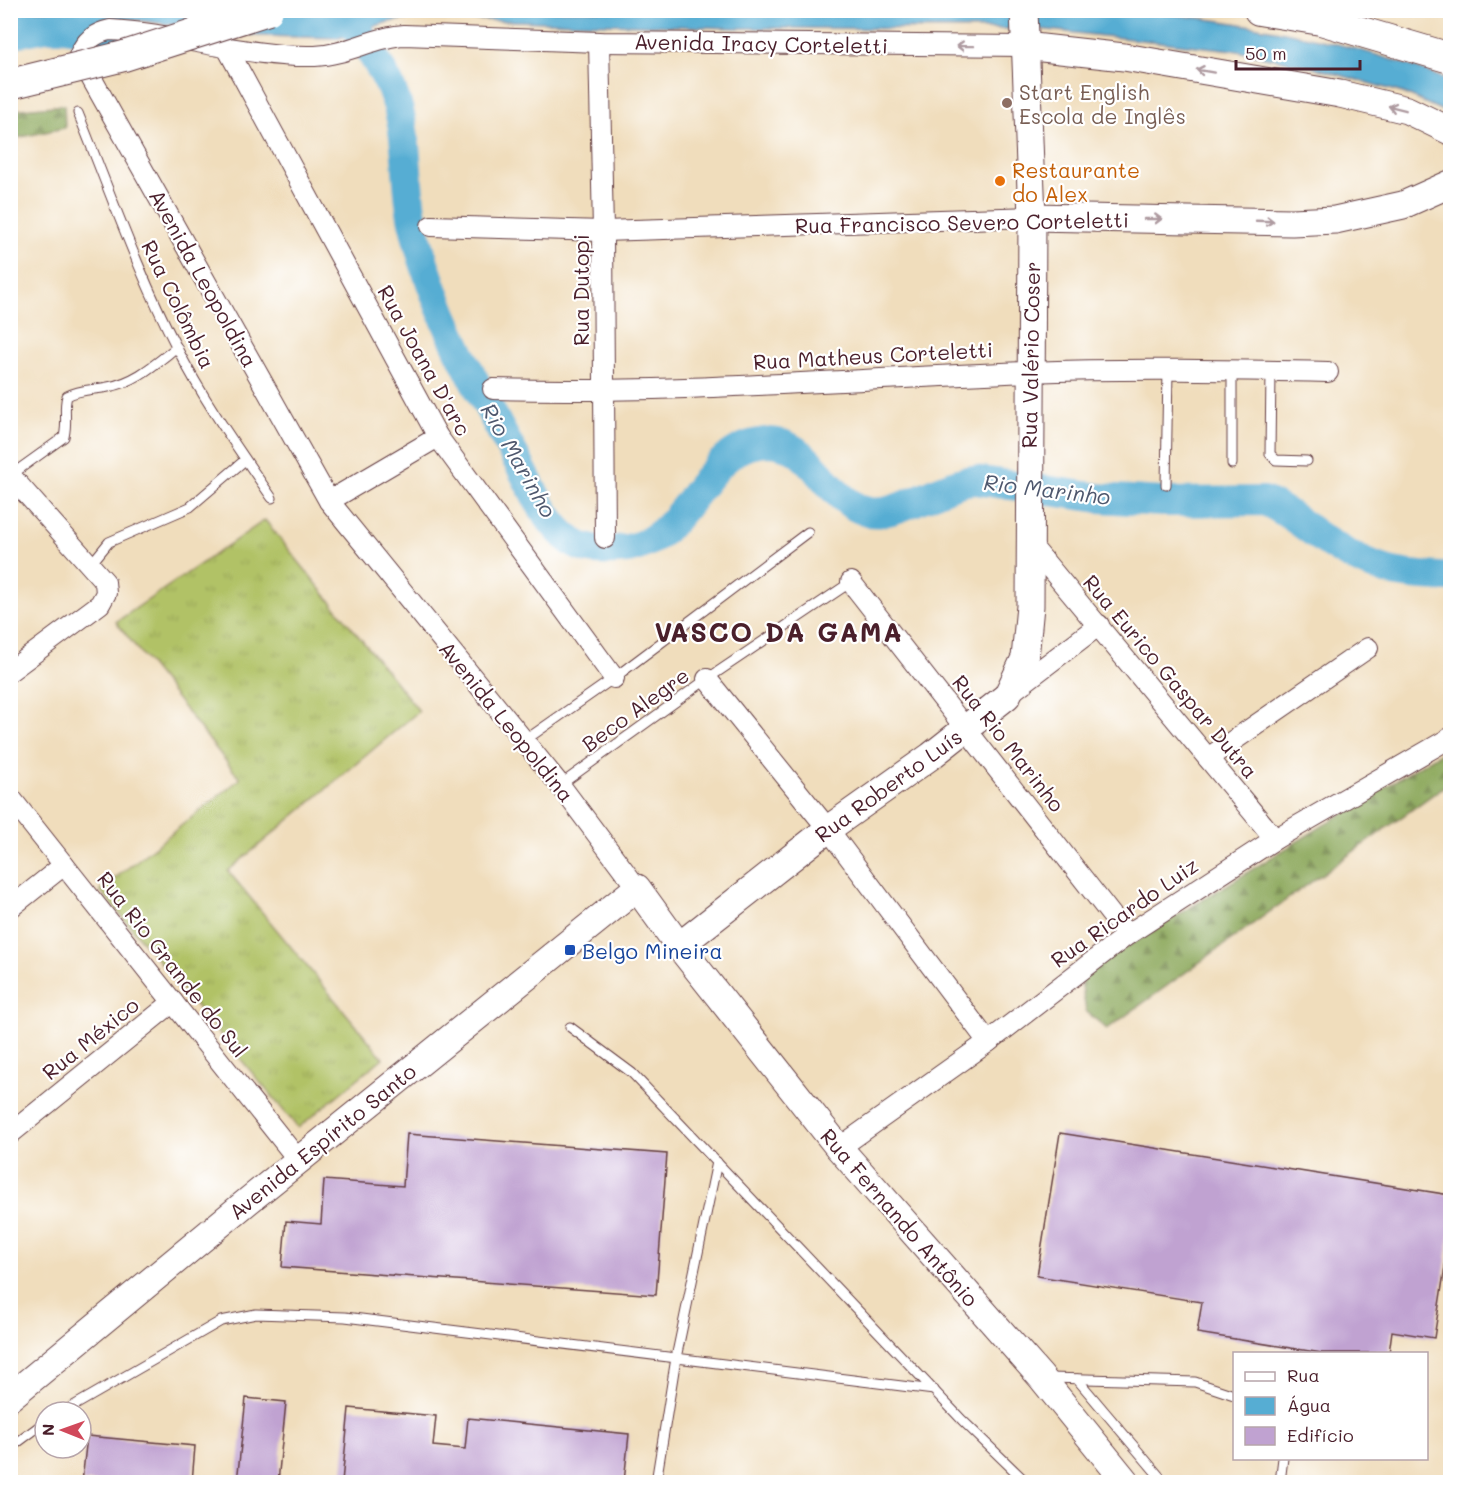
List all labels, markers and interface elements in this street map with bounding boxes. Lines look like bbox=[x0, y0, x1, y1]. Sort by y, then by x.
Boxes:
street label: Avenida Iracy Corteletti bbox=[634, 27, 888, 59]
scale bar bbox=[1236, 33, 1360, 71]
one-way arrow bbox=[956, 40, 976, 52]
text: 50 m bbox=[1245, 41, 1287, 65]
one-way arrow bbox=[1196, 65, 1216, 76]
place label: Start English Escola de Inglês bbox=[1019, 78, 1186, 129]
marker: Start English Escola de Inglês bbox=[1000, 96, 1014, 110]
one-way arrow bbox=[1388, 101, 1407, 113]
place label: Restaurante do Alex bbox=[1012, 156, 1140, 207]
marker: Restaurante do Alex bbox=[993, 174, 1007, 188]
street label: Avenida Leopoldina bbox=[144, 184, 264, 372]
street label: Rua Francisco Severo Corteletti bbox=[795, 206, 1129, 238]
one-way arrow bbox=[1143, 213, 1163, 225]
one-way arrow bbox=[1254, 215, 1274, 227]
street label: Rua Dutopi bbox=[567, 234, 594, 346]
street label: Rua Colômbia bbox=[136, 235, 222, 373]
street label: Rua Valério Coser bbox=[1015, 261, 1045, 449]
street label: Rua Joana D'arc bbox=[372, 280, 478, 440]
street label: Rua Matheus Corteletti bbox=[752, 335, 994, 375]
water label: Rio Marinho bbox=[475, 398, 563, 522]
water label: Rio Marinho bbox=[982, 467, 1112, 511]
street label: Rua Eurico Gaspar Dutra bbox=[1078, 569, 1264, 783]
district label: VASCO DA GAMA bbox=[655, 614, 903, 649]
street label: Avenida Leopoldina bbox=[434, 635, 580, 807]
street label: Beco Alegre bbox=[576, 661, 694, 757]
street label: Rua Rio Marinho bbox=[947, 669, 1071, 817]
street label: Rua Roberto Luís bbox=[809, 723, 967, 847]
street label: Rua Ricardo Luiz bbox=[1045, 851, 1203, 973]
street label: Rua Rio Grande do Sul bbox=[92, 866, 254, 1062]
place label: Belgo Mineira bbox=[582, 937, 723, 964]
marker: Belgo Mineira bbox=[563, 943, 577, 957]
street label: Rua México bbox=[36, 991, 144, 1085]
street label: Avenida Espírito Santo bbox=[223, 1057, 421, 1225]
street label: Rua Fernando Antônio bbox=[815, 1122, 985, 1312]
legend bbox=[1233, 1352, 1428, 1460]
text: Rua bbox=[1287, 1363, 1320, 1387]
text: Água bbox=[1287, 1393, 1331, 1417]
north arrow bbox=[33, 1400, 93, 1460]
text: N bbox=[37, 1423, 58, 1436]
text: Edifício bbox=[1287, 1423, 1354, 1447]

